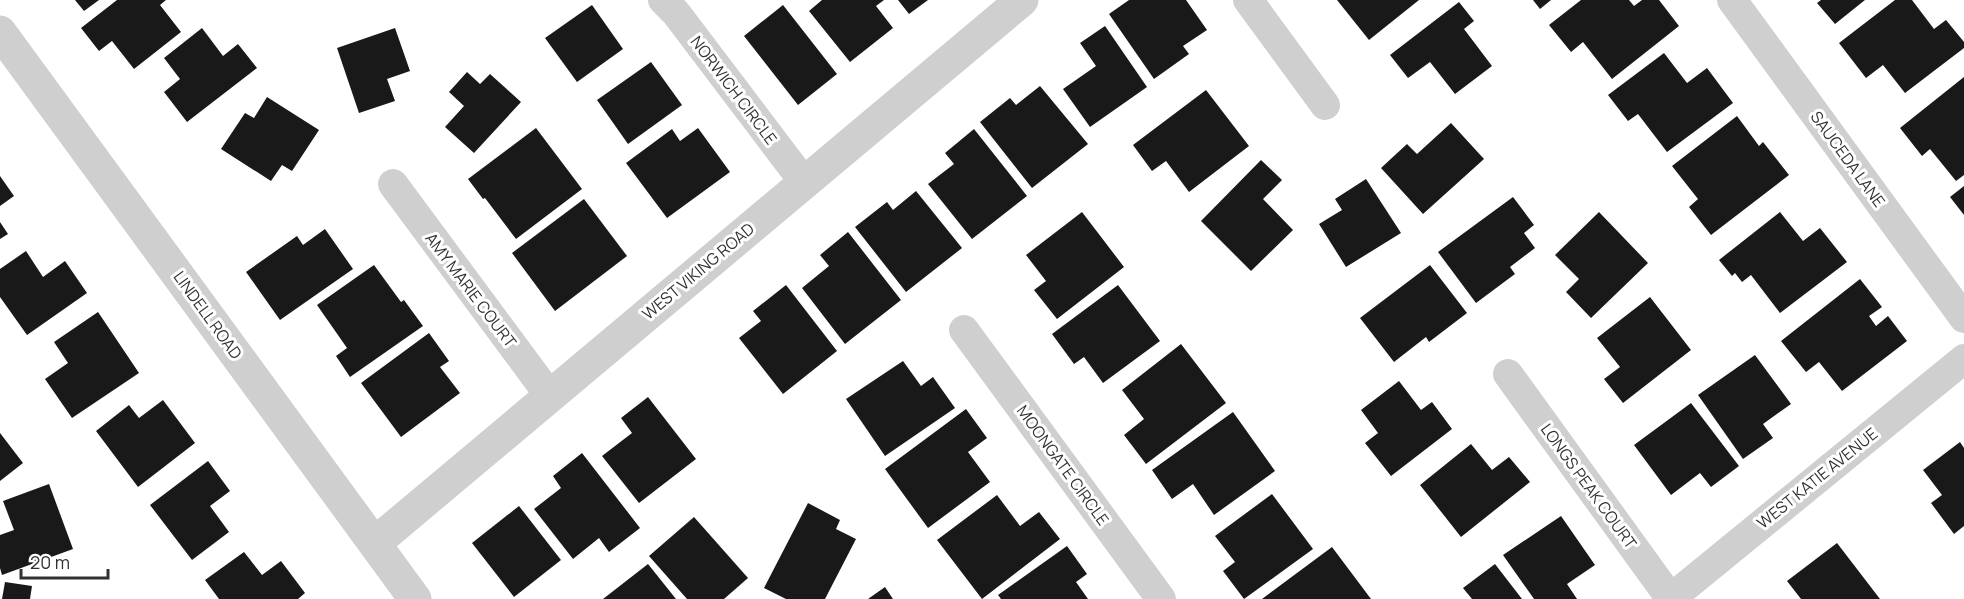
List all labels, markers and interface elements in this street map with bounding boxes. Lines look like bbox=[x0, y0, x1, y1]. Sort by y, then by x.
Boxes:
street label: NORWICH CIRCLE bbox=[686, 31, 782, 149]
street label: SAUCEDA LANE bbox=[1806, 107, 1890, 211]
street label: WEST VIKING ROAD bbox=[637, 217, 759, 324]
street label: AMY MARIE COURT bbox=[420, 228, 522, 352]
street label: LINDELL ROAD bbox=[169, 267, 248, 364]
street label: MOONGATE CIRCLE bbox=[1012, 401, 1114, 529]
street label: LONGS PEAK COURT bbox=[1536, 419, 1642, 553]
street label: WEST KATIE AVENUE bbox=[1752, 423, 1882, 533]
scale bar bbox=[21, 542, 108, 580]
text: 20 m bbox=[30, 550, 70, 574]

